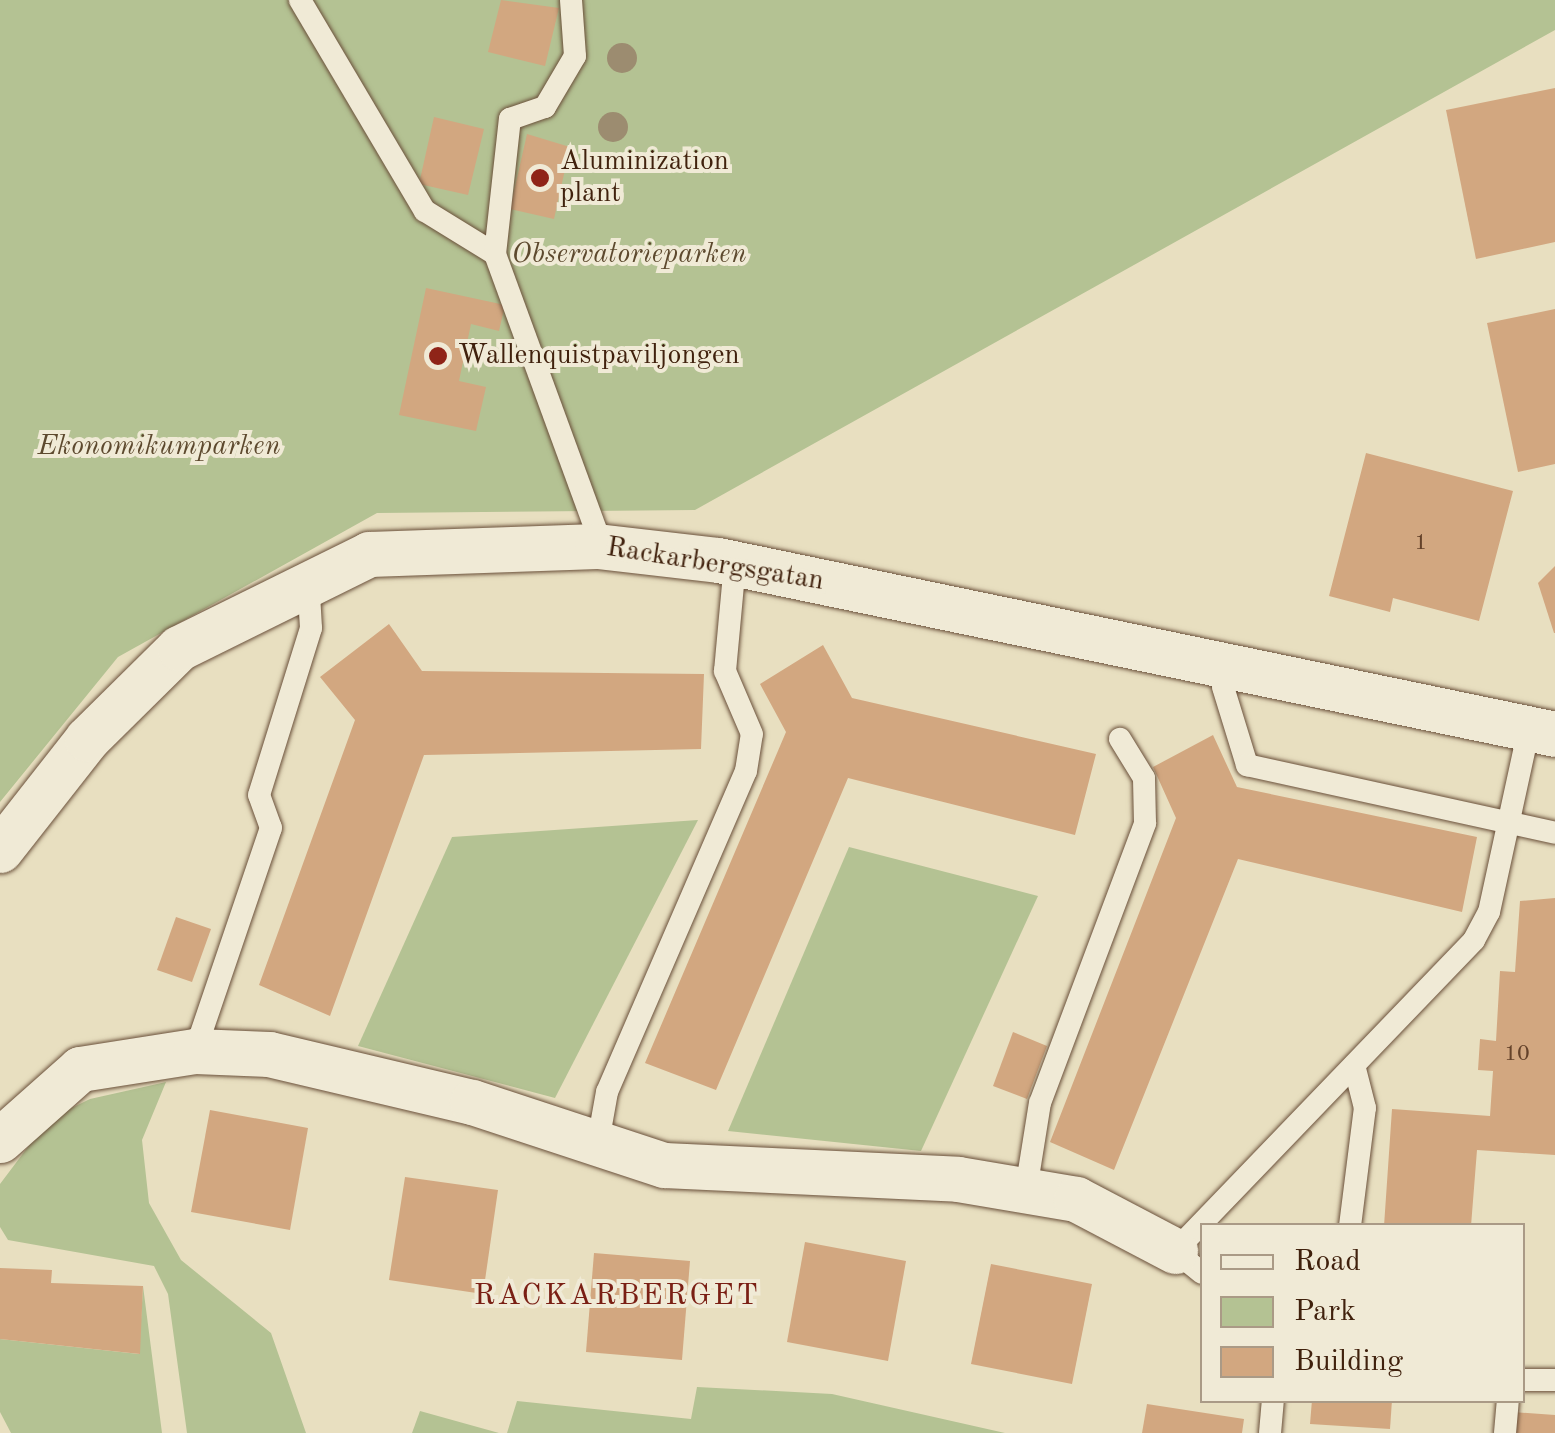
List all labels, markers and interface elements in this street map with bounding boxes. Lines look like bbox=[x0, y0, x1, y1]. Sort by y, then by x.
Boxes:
place label: Aluminization plant bbox=[560, 145, 729, 211]
marker: Aluminization plant bbox=[529, 167, 551, 189]
park label: Observatorieparken bbox=[512, 238, 746, 272]
place label: Wallenquistpaviljongen bbox=[458, 339, 740, 373]
marker: Wallenquistpaviljongen bbox=[427, 345, 449, 367]
park label: Ekonomikumparken bbox=[38, 430, 280, 464]
street label: Rackarbergsgatan bbox=[604, 531, 826, 599]
house number: 1 bbox=[1415, 531, 1427, 557]
house number: 10 bbox=[1504, 1042, 1530, 1068]
legend bbox=[1200, 1223, 1525, 1403]
text: Road bbox=[1294, 1247, 1361, 1277]
district label: RACKARBERGET bbox=[474, 1278, 760, 1314]
text: Park bbox=[1294, 1297, 1356, 1327]
text: Building bbox=[1294, 1347, 1403, 1377]

